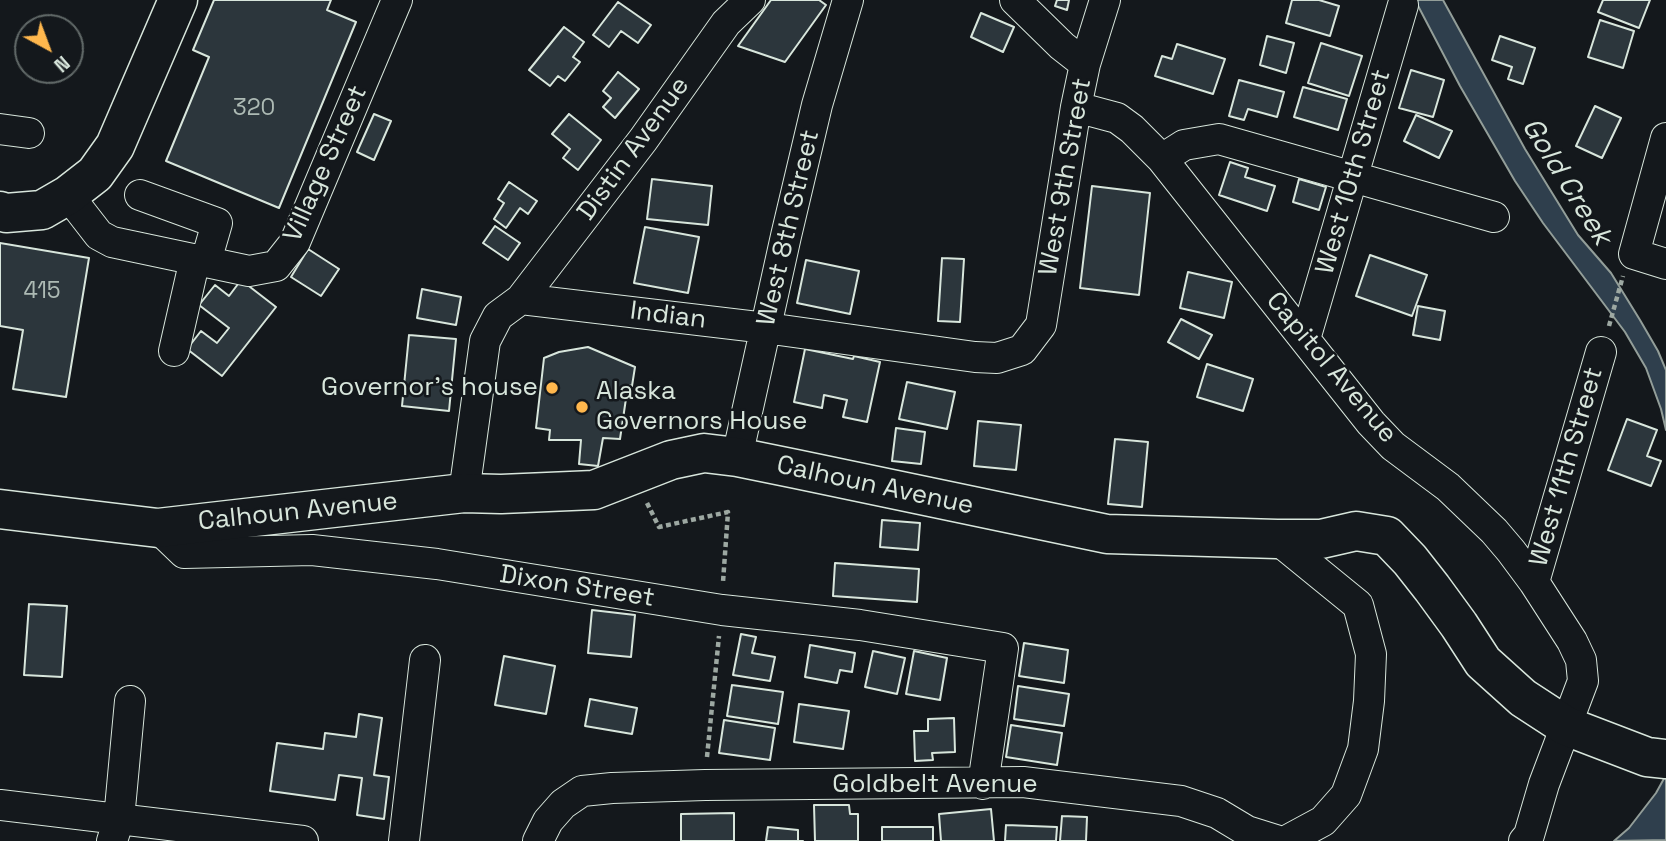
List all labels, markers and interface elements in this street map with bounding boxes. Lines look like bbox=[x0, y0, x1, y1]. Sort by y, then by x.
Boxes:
north arrow bbox=[14, 14, 84, 84]
text: N bbox=[49, 50, 75, 77]
street label: West 10th Street bbox=[1310, 66, 1398, 278]
street label: Distin Avenue bbox=[571, 71, 697, 227]
street label: West 9th Street bbox=[1033, 76, 1099, 278]
street label: Village Street bbox=[278, 81, 374, 247]
house number: 320 bbox=[233, 95, 275, 123]
water label: Gold Creek bbox=[1514, 112, 1618, 252]
street label: West 8th Street bbox=[751, 127, 827, 329]
house number: 415 bbox=[23, 278, 61, 306]
street label: Capitol Avenue bbox=[1259, 286, 1403, 450]
street label: Indian bbox=[628, 296, 708, 336]
street label: West 11th Street bbox=[1524, 364, 1610, 570]
place label: Governor's house bbox=[321, 372, 538, 404]
place label: Alaska Governors House bbox=[596, 376, 807, 438]
marker: Governor's house bbox=[544, 380, 560, 396]
marker: Alaska Governors House bbox=[574, 399, 590, 415]
street label: Calhoun Avenue bbox=[774, 450, 976, 522]
street label: Calhoun Avenue bbox=[197, 486, 399, 538]
street label: Dixon Street bbox=[497, 559, 657, 615]
street label: Goldbelt Avenue bbox=[832, 769, 1038, 801]

